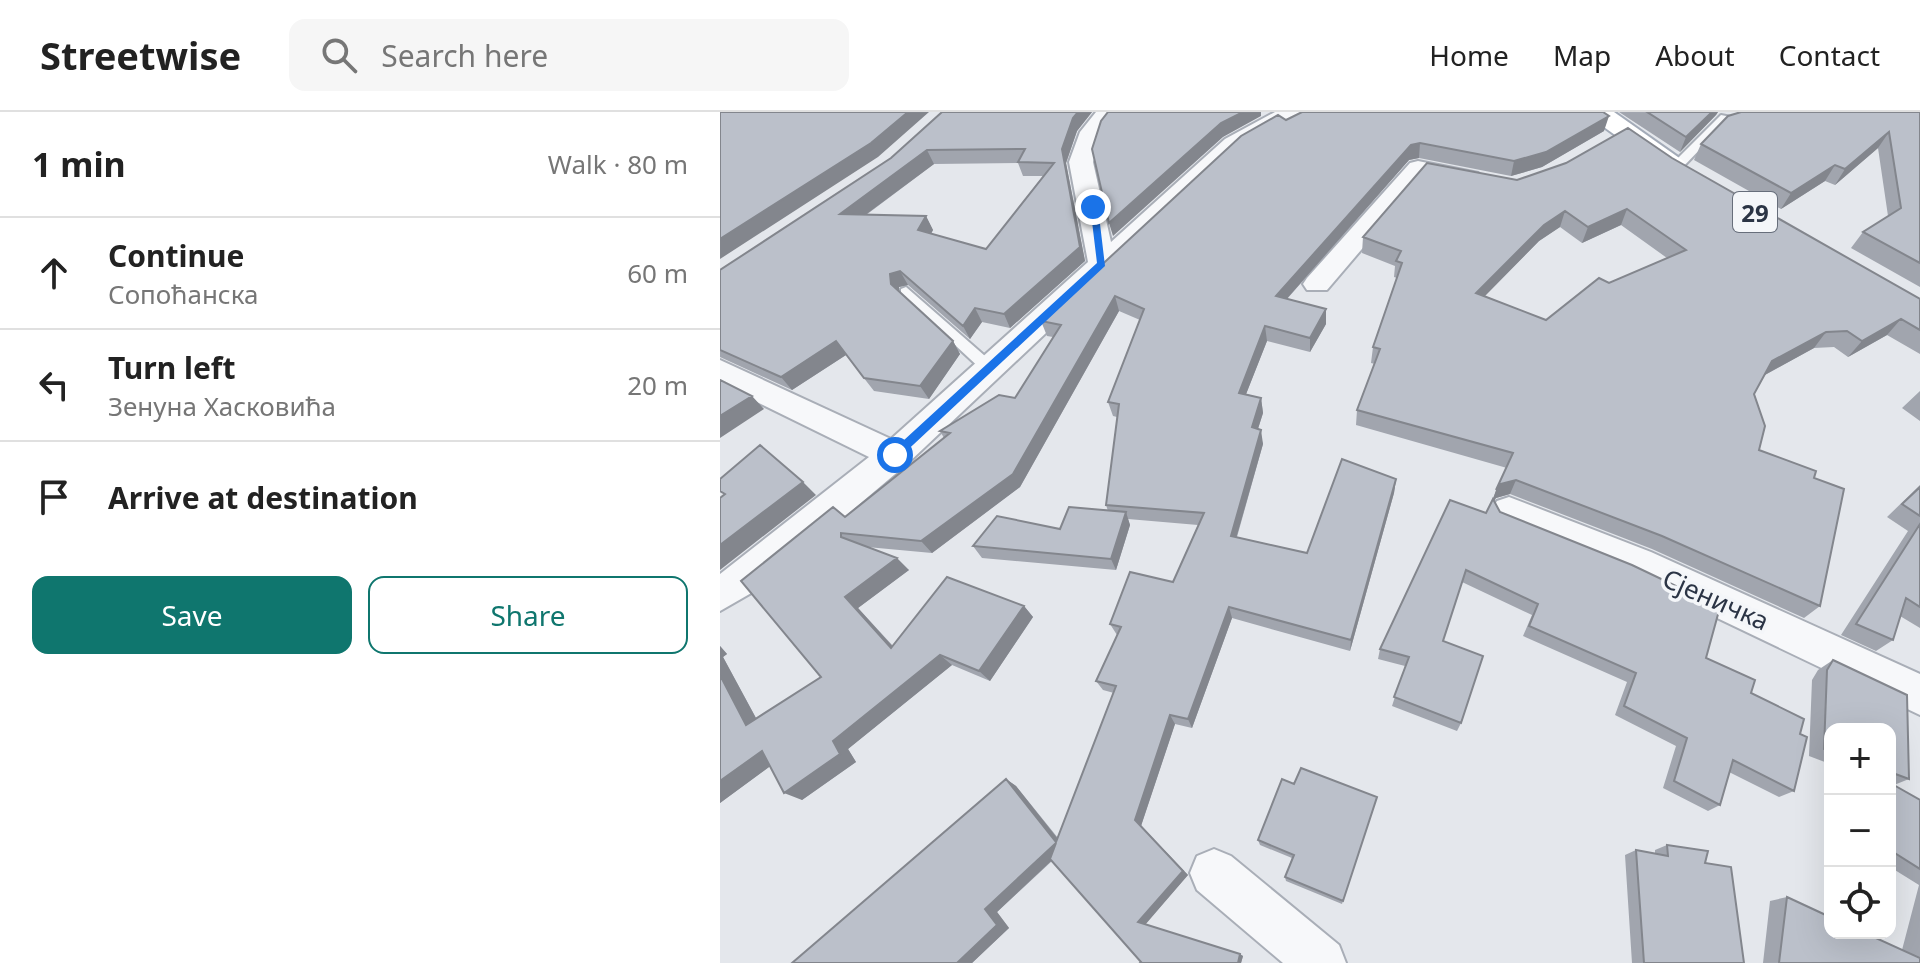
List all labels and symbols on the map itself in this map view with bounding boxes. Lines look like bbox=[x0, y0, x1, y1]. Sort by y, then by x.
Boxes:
route end bbox=[1075, 189, 1111, 225]
road number: 29 bbox=[1733, 192, 1777, 232]
route start bbox=[877, 437, 913, 473]
street label: Сјеничка bbox=[1657, 560, 1775, 638]

